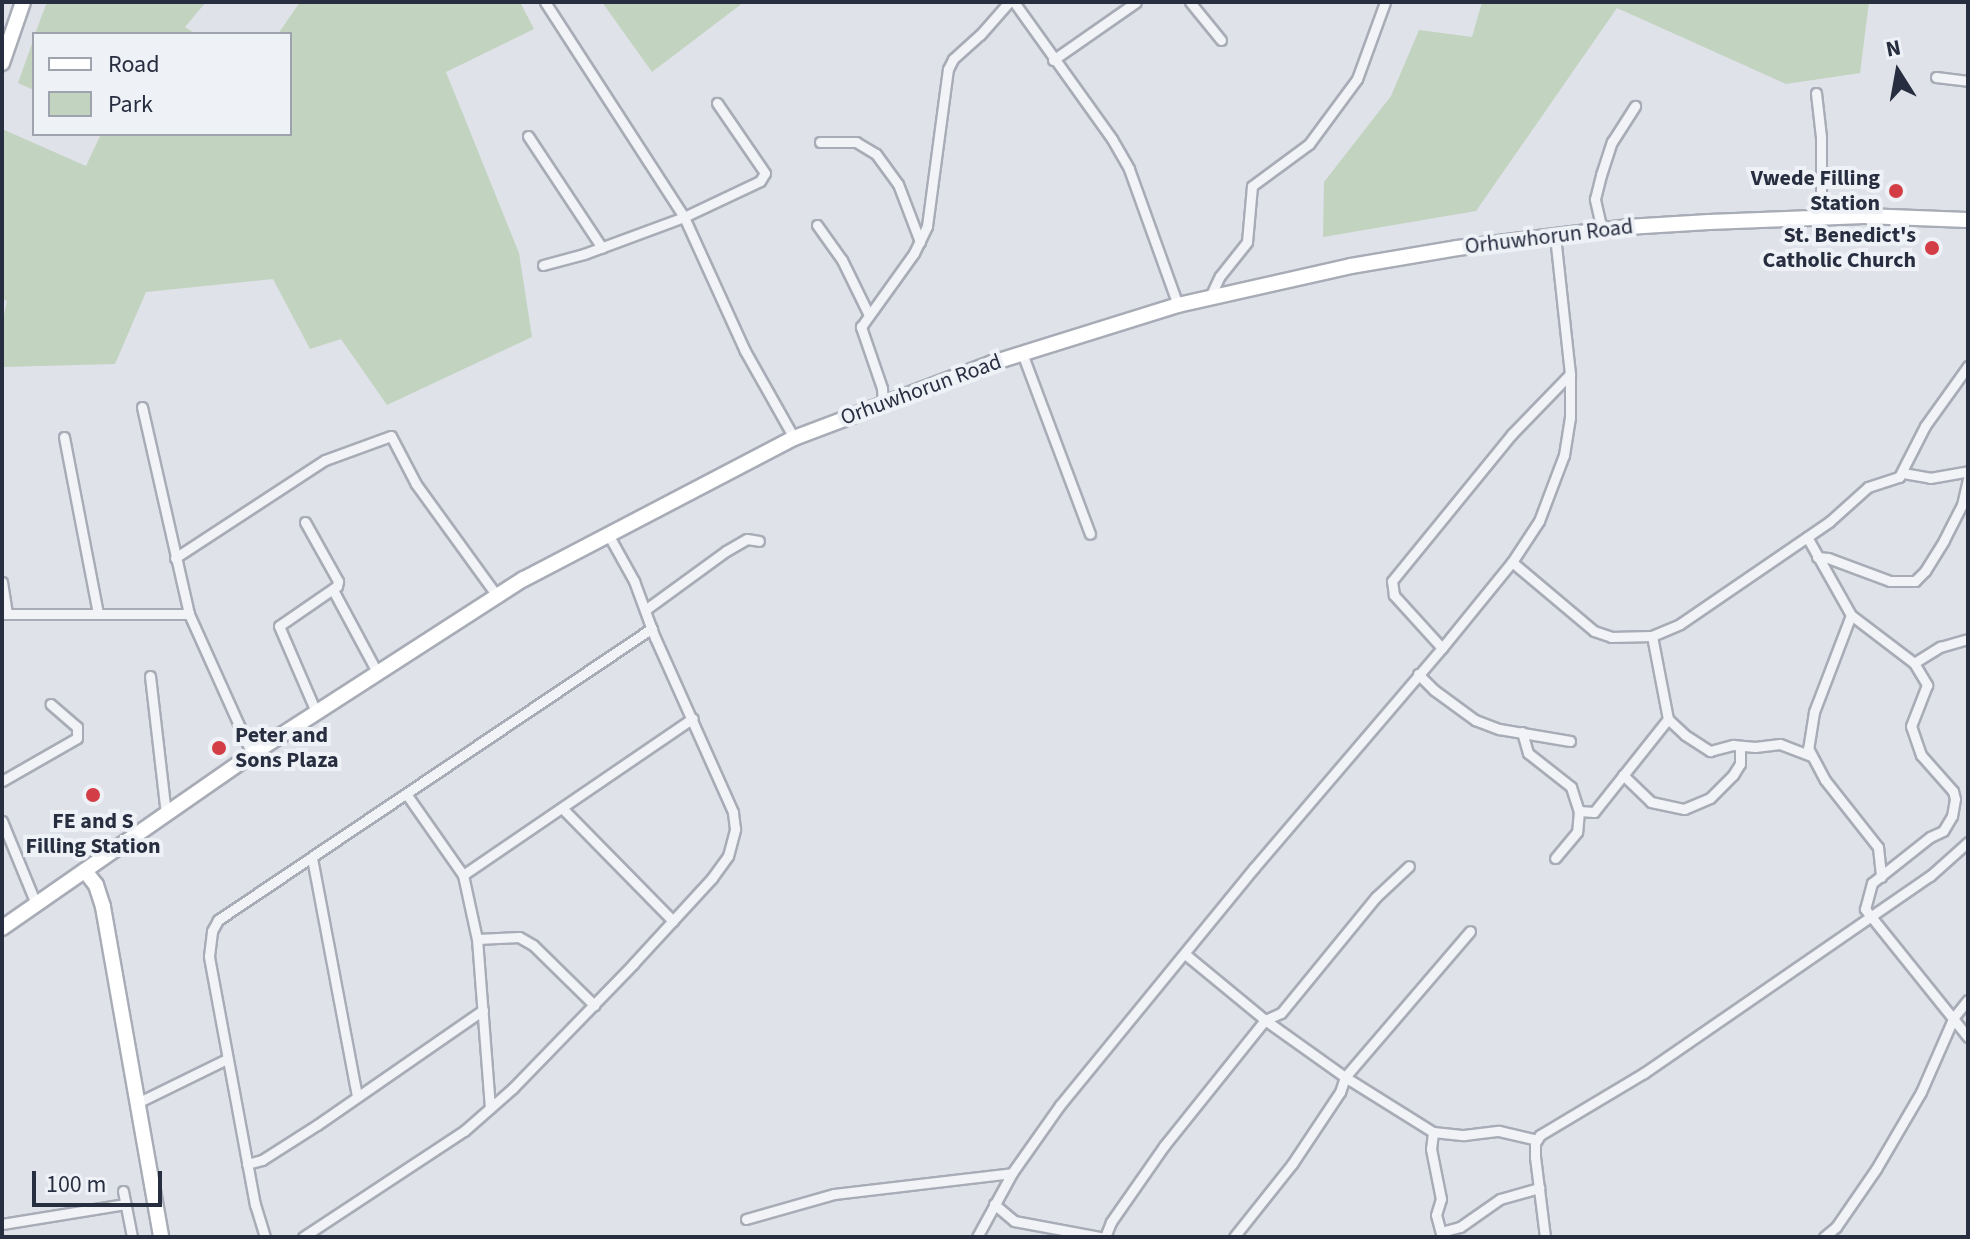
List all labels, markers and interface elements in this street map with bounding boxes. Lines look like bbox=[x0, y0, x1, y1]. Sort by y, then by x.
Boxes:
text: N bbox=[1883, 31, 1904, 66]
legend bbox=[32, 32, 292, 136]
north arrow bbox=[1858, 32, 1938, 112]
text: Road bbox=[108, 47, 160, 82]
text: Park bbox=[108, 87, 153, 122]
place label: Vwede Filling Station bbox=[1751, 165, 1880, 216]
marker: Vwede Filling Station bbox=[1887, 182, 1905, 200]
street label: Orhuwhorun Road bbox=[1463, 214, 1635, 260]
place label: St. Benedict's Catholic Church bbox=[1762, 222, 1916, 274]
marker: St. Benedict's Catholic Church bbox=[1923, 239, 1941, 257]
street label: Orhuwhorun Road bbox=[837, 349, 1005, 431]
place label: Peter and Sons Plaza bbox=[235, 722, 339, 774]
marker: Peter and Sons Plaza bbox=[210, 739, 228, 757]
marker: FE and S Filling Station bbox=[84, 786, 102, 804]
place label: FE and S Filling Station bbox=[25, 808, 161, 860]
scale bar bbox=[36, 1155, 166, 1205]
text: 100 m bbox=[46, 1167, 106, 1202]

